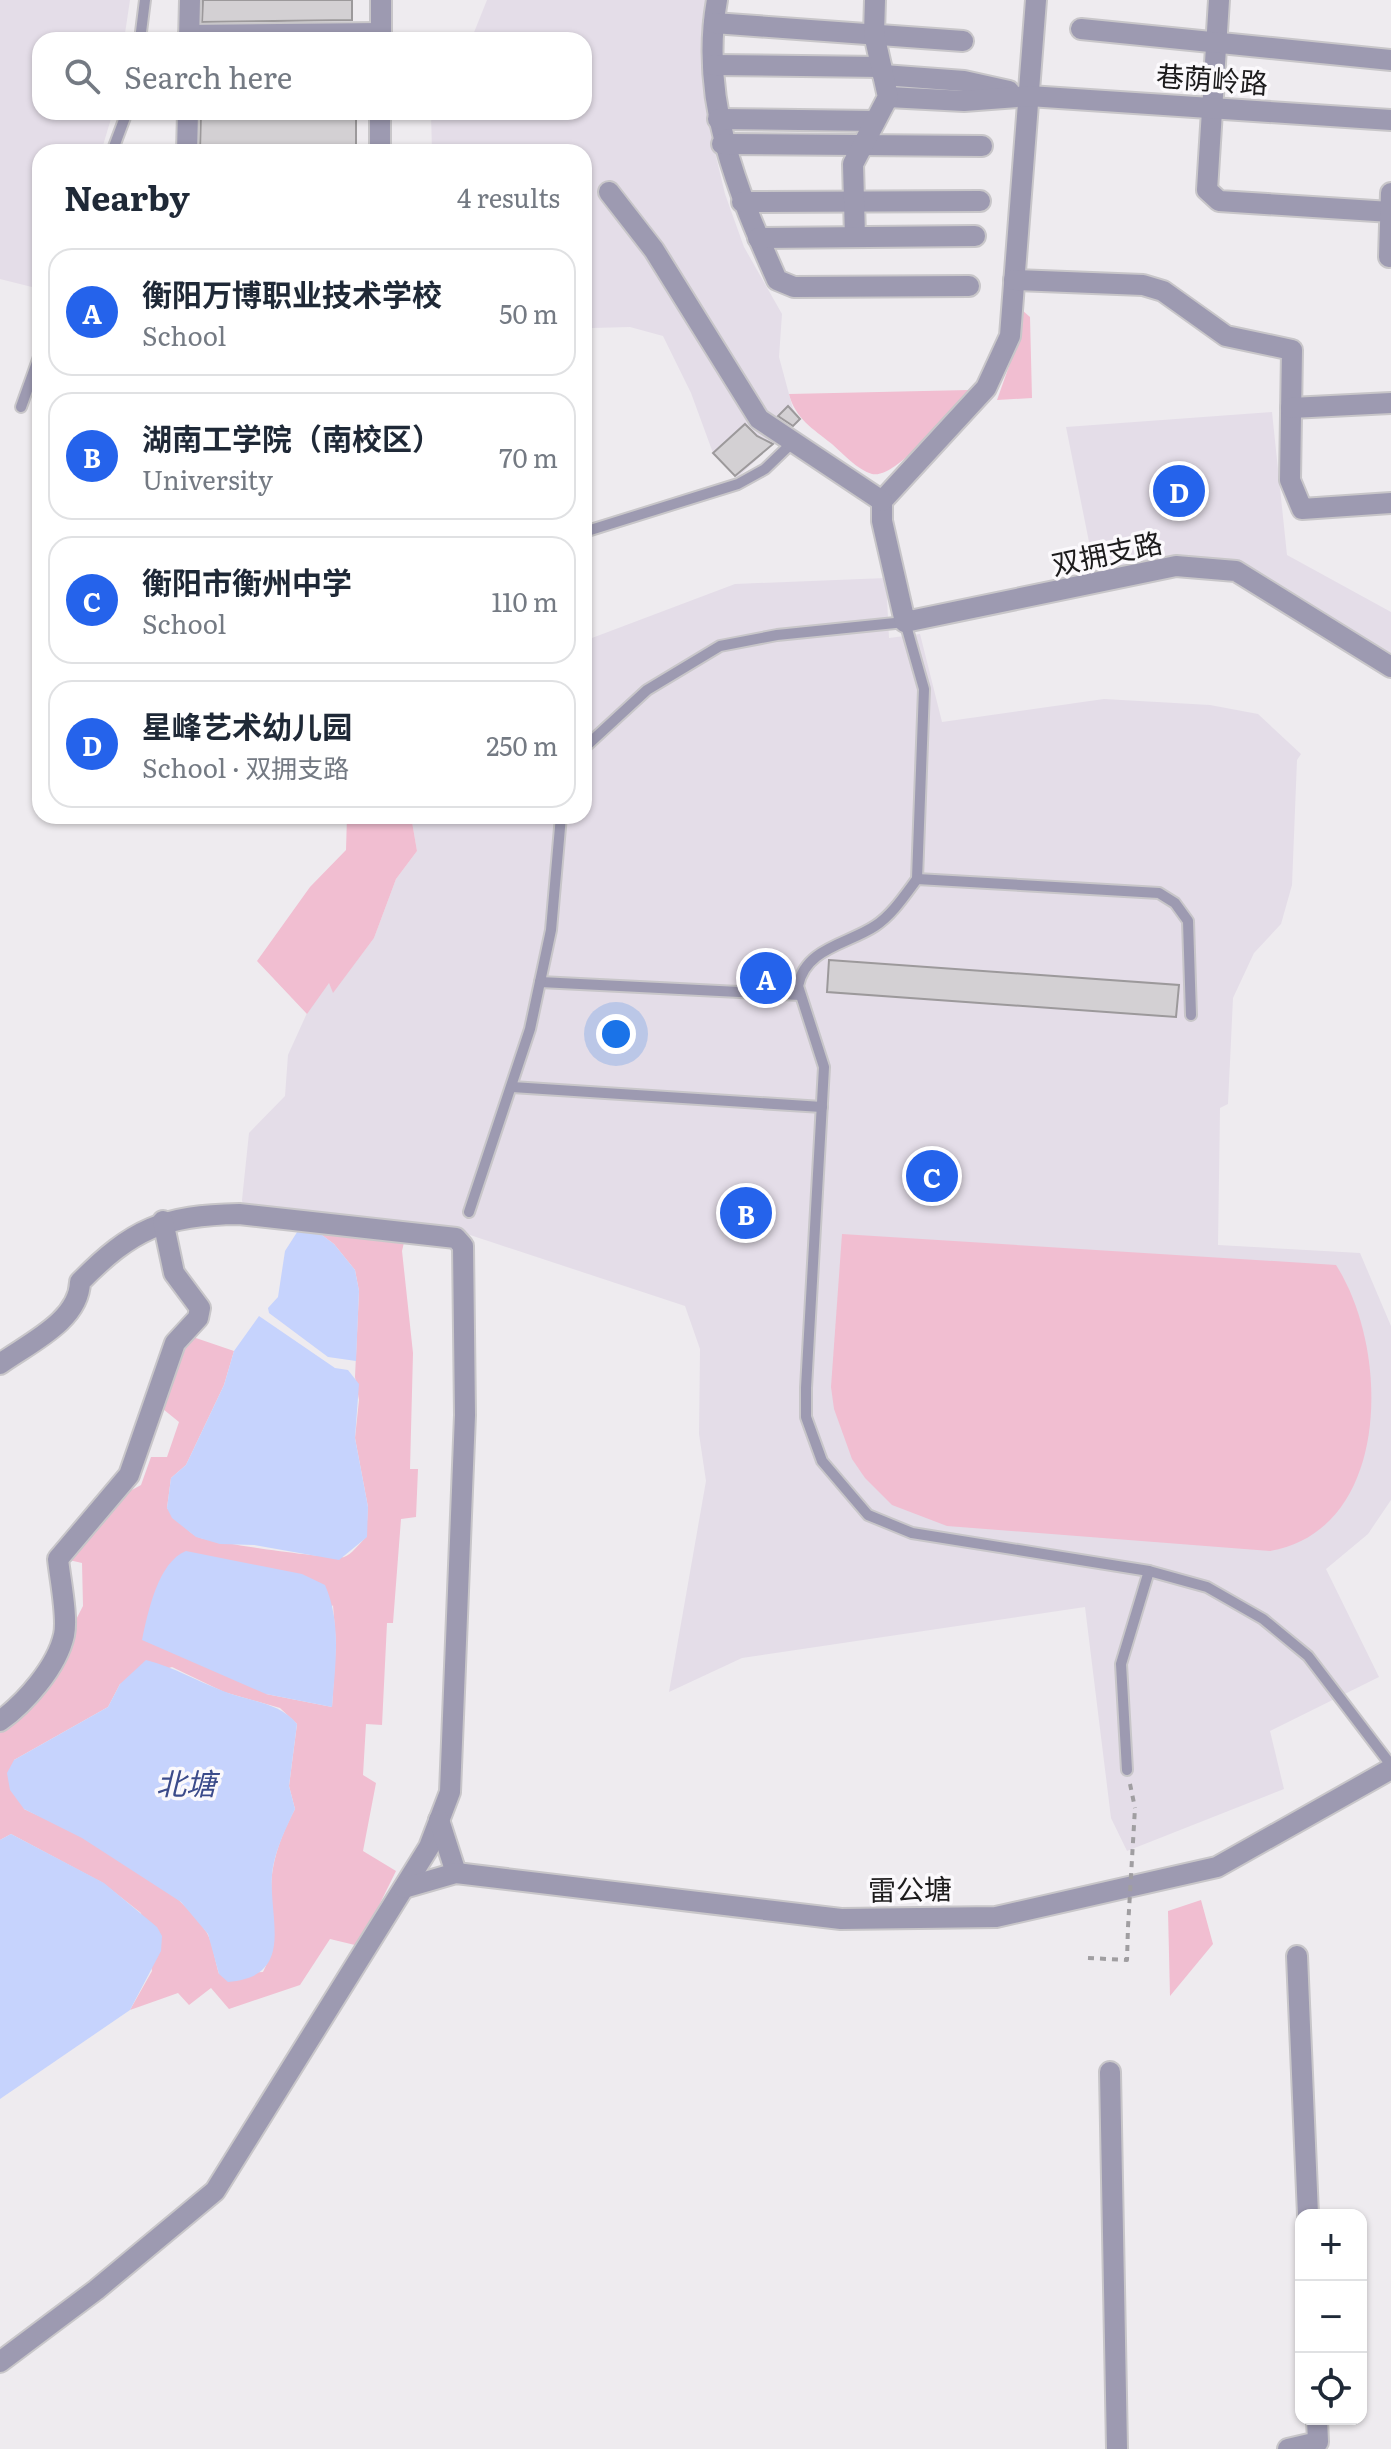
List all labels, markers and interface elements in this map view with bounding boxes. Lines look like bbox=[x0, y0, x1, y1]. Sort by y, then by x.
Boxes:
search box bbox=[32, 32, 592, 120]
street label: 巷荫岭路 bbox=[1155, 53, 1269, 103]
icon: search bbox=[60, 54, 104, 98]
text: Search here bbox=[124, 54, 292, 98]
text: Nearby bbox=[64, 171, 190, 221]
text: 4 results bbox=[457, 177, 560, 216]
text: 衡阳万博职业技术学校 bbox=[142, 271, 442, 315]
text: A bbox=[82, 293, 102, 332]
text: 50 m bbox=[499, 293, 558, 332]
text: School bbox=[142, 315, 226, 354]
text: 湖南工学院（南校区） bbox=[142, 415, 442, 459]
text: B bbox=[83, 437, 101, 476]
text: 70 m bbox=[499, 437, 558, 476]
text: University bbox=[142, 459, 273, 498]
pin: D bbox=[1153, 461, 1205, 521]
street label: 双拥支路 bbox=[1047, 520, 1166, 584]
text: 衡阳市衡州中学 bbox=[142, 559, 352, 603]
text: C bbox=[83, 581, 101, 620]
text: 110 m bbox=[491, 581, 558, 620]
text: School bbox=[142, 603, 226, 642]
text: 星峰艺术幼儿园 bbox=[142, 703, 352, 747]
text: D bbox=[82, 725, 102, 764]
text: 250 m bbox=[486, 725, 558, 764]
text: School · 双拥支路 bbox=[142, 747, 349, 786]
pin: A bbox=[740, 948, 792, 1008]
your location bbox=[596, 1014, 636, 1054]
pin: C bbox=[906, 1146, 958, 1206]
pin: B bbox=[720, 1183, 772, 1243]
water label: 北塘 bbox=[156, 1760, 221, 1804]
street label: 雷公塘 bbox=[868, 1866, 952, 1910]
map controls bbox=[1295, 2209, 1367, 2425]
button: + bbox=[1295, 2209, 1367, 2281]
button: − bbox=[1295, 2281, 1367, 2353]
button: locate bbox=[1295, 2353, 1367, 2425]

